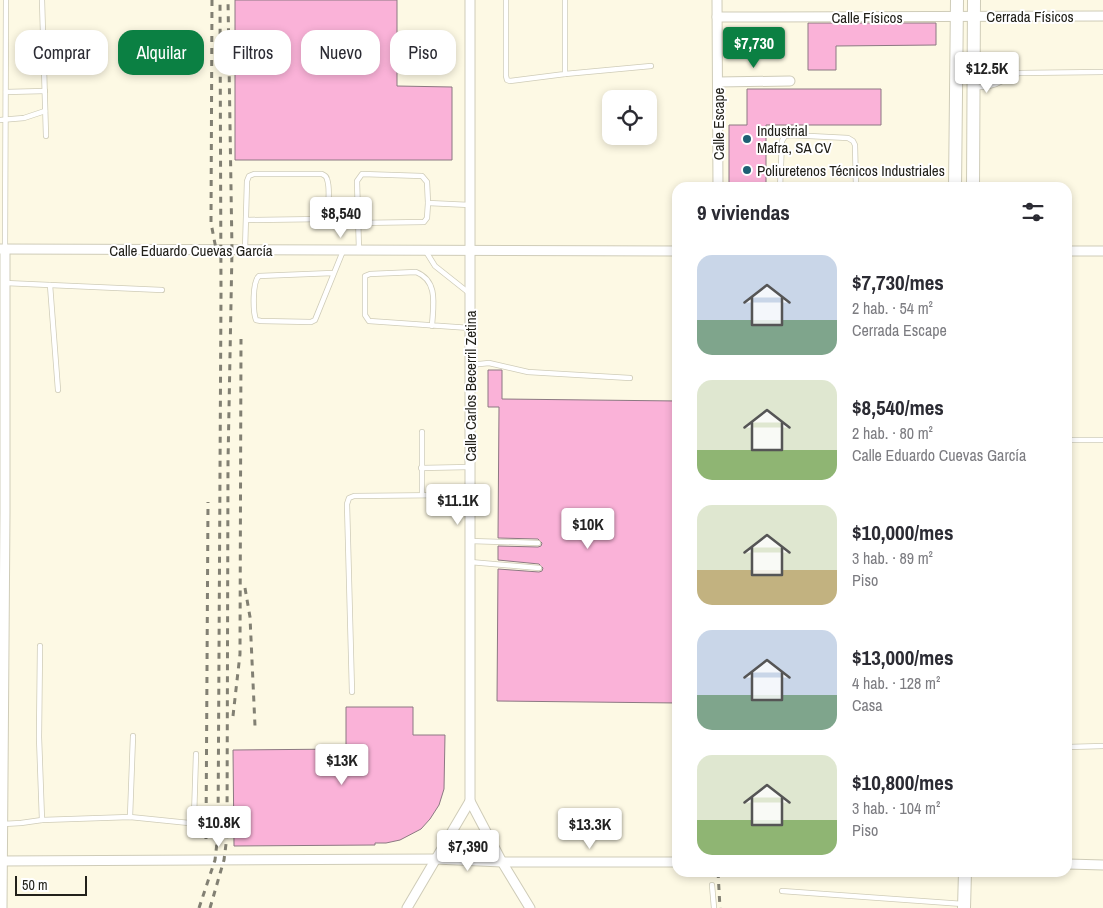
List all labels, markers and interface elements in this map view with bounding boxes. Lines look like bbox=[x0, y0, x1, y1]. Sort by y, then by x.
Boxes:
street label: Cerrada Físicos bbox=[986, 6, 1074, 27]
street label: Calle Físicos bbox=[831, 7, 903, 28]
pin: $7,730 bbox=[713, 27, 795, 69]
chip: Comprar bbox=[15, 30, 108, 75]
chip: Alquilar bbox=[118, 30, 204, 75]
chip: Filtros bbox=[214, 30, 291, 75]
chip: Nuevo bbox=[301, 30, 380, 75]
chip: Piso bbox=[390, 30, 456, 75]
text: $7,730 bbox=[734, 32, 774, 54]
pin: $12.5K bbox=[946, 52, 1028, 94]
text: $12.5K bbox=[966, 57, 1008, 79]
street label: Calle Escape bbox=[708, 88, 729, 160]
map controls bbox=[602, 90, 657, 145]
button: locate bbox=[602, 90, 657, 145]
place label: Industrial Mafra, SA CV bbox=[757, 120, 832, 158]
marker: Industrial Mafra, SA CV bbox=[741, 133, 753, 145]
place label: Poliuretenos Técnicos Industriales bbox=[757, 160, 945, 181]
marker: Poliuretenos Técnicos Industriales bbox=[741, 164, 753, 176]
pin: $8,540 bbox=[300, 196, 382, 239]
text: 9 viviendas bbox=[697, 198, 790, 227]
icon: filters bbox=[1019, 198, 1047, 226]
text: $8,540 bbox=[321, 202, 361, 224]
street label: Calle Eduardo Cuevas García bbox=[109, 240, 273, 261]
text: $7,730/mes bbox=[852, 268, 944, 297]
icon: home bbox=[737, 275, 797, 335]
text: 2 hab. · 54 m² bbox=[852, 297, 933, 319]
street label: Calle Carlos Becerril Zetina bbox=[460, 310, 481, 462]
text: Cerrada Escape bbox=[852, 319, 947, 341]
text: $8,540/mes bbox=[852, 393, 944, 422]
icon: home bbox=[737, 400, 797, 460]
text: 2 hab. · 80 m² bbox=[852, 422, 933, 444]
text: Calle Eduardo Cuevas García bbox=[852, 444, 1026, 466]
pin: $11.1K bbox=[417, 484, 499, 526]
text: $11.1K bbox=[437, 489, 479, 511]
pin: $10K bbox=[558, 508, 618, 550]
text: $10K bbox=[572, 513, 604, 535]
text: $10,000/mes bbox=[852, 518, 954, 547]
icon: home bbox=[737, 525, 797, 585]
text: 3 hab. · 89 m² bbox=[852, 547, 933, 569]
text: Piso bbox=[852, 569, 878, 591]
text: $13,000/mes bbox=[852, 643, 954, 672]
icon: home bbox=[737, 650, 797, 710]
text: 4 hab. · 128 m² bbox=[852, 672, 940, 694]
text: Casa bbox=[852, 694, 883, 716]
pin: $13K bbox=[312, 744, 372, 786]
text: $13K bbox=[326, 749, 358, 771]
text: $10,800/mes bbox=[852, 768, 954, 797]
icon: home bbox=[737, 775, 797, 835]
text: 3 hab. · 104 m² bbox=[852, 797, 940, 819]
pin: $10.8K bbox=[178, 806, 260, 848]
pin: $13.3K bbox=[549, 808, 631, 850]
text: $10.8K bbox=[198, 811, 240, 833]
text: $13.3K bbox=[569, 813, 611, 835]
text: Piso bbox=[852, 819, 878, 841]
pin: $7,390 bbox=[427, 830, 509, 872]
text: $7,390 bbox=[448, 835, 488, 857]
scale bar bbox=[15, 873, 88, 896]
text: 50 m bbox=[22, 876, 48, 894]

